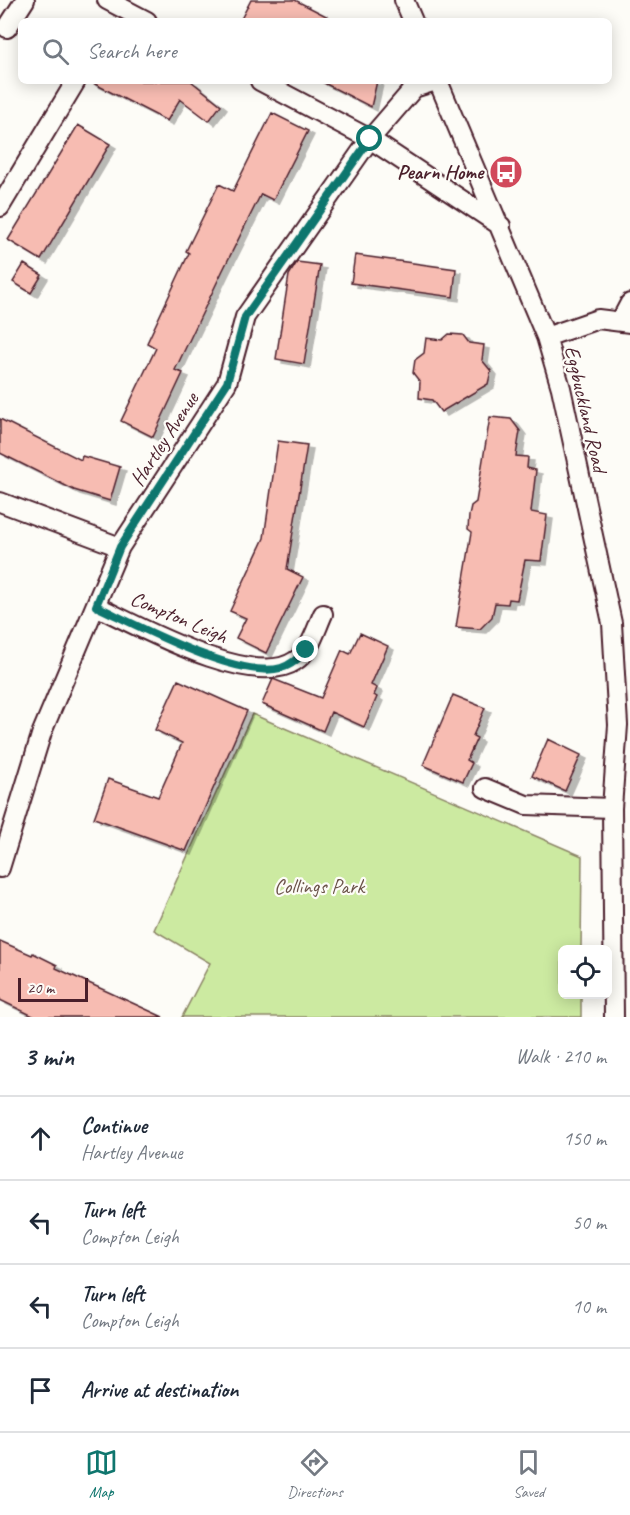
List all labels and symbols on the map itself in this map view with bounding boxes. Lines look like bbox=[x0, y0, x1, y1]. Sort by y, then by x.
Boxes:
route start bbox=[356, 125, 382, 151]
bus stop icon: Pearn Home bbox=[488, 154, 524, 190]
place label: Pearn Home bbox=[397, 159, 485, 185]
street label: Eggbuckland Road bbox=[559, 343, 614, 477]
street label: Hartley Avenue bbox=[124, 386, 205, 491]
street label: Compton Leigh bbox=[127, 585, 232, 649]
route end bbox=[292, 636, 318, 662]
park label: Collings Park bbox=[274, 873, 366, 899]
scale bar bbox=[18, 975, 88, 1002]

